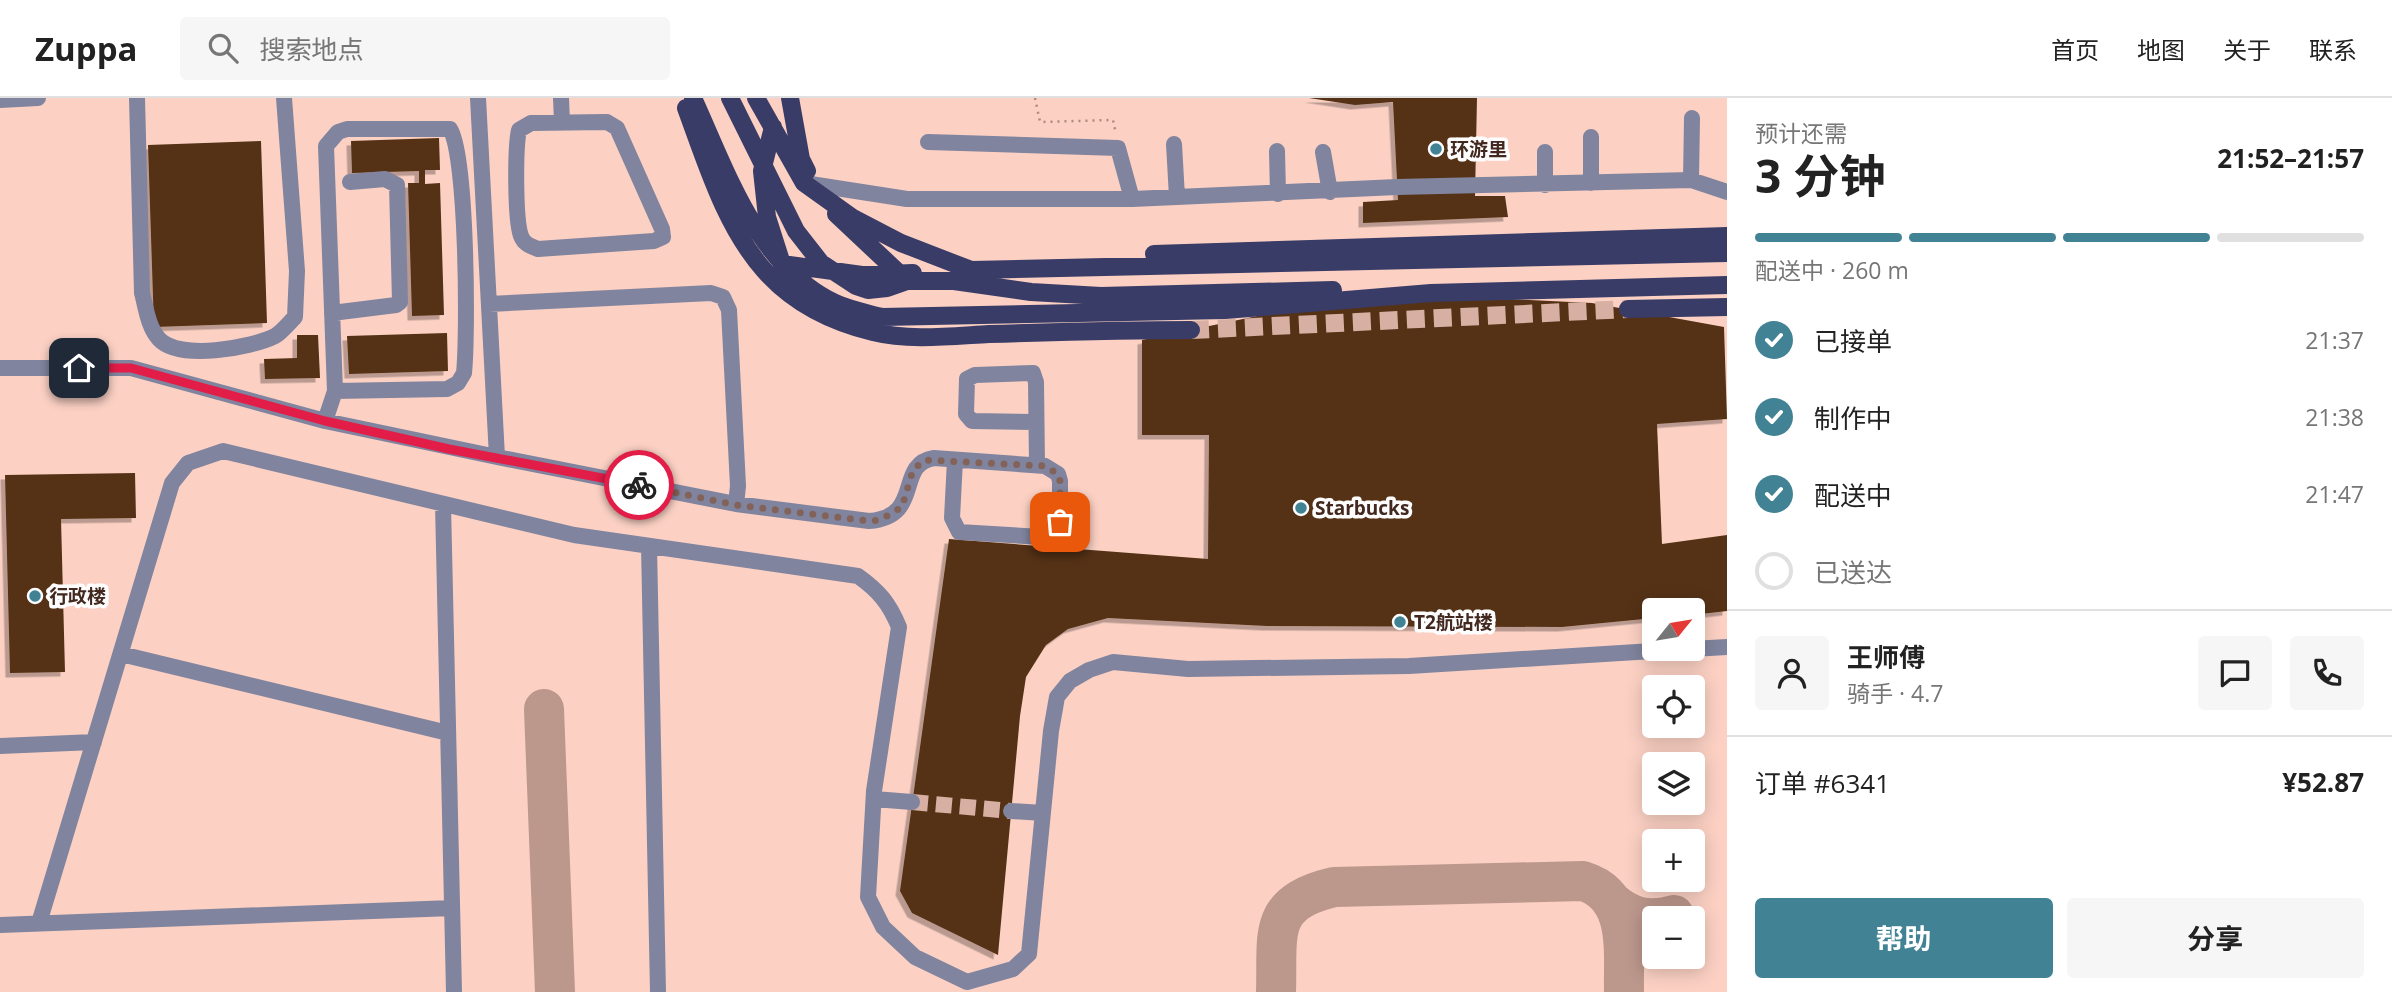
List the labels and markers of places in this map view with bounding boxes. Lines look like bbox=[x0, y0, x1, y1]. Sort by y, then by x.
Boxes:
place label: 环游里 bbox=[1450, 136, 1507, 162]
marker: 环游里 bbox=[1428, 141, 1444, 157]
pin bbox=[49, 338, 109, 398]
pin bbox=[1030, 492, 1090, 552]
place label: Starbucks bbox=[1315, 495, 1409, 521]
marker: Starbucks bbox=[1293, 500, 1309, 516]
place label: 行政楼 bbox=[49, 583, 106, 609]
marker: 行政楼 bbox=[27, 588, 43, 604]
place label: T2航站楼 bbox=[1414, 609, 1493, 635]
marker: T2航站楼 bbox=[1392, 614, 1408, 630]

